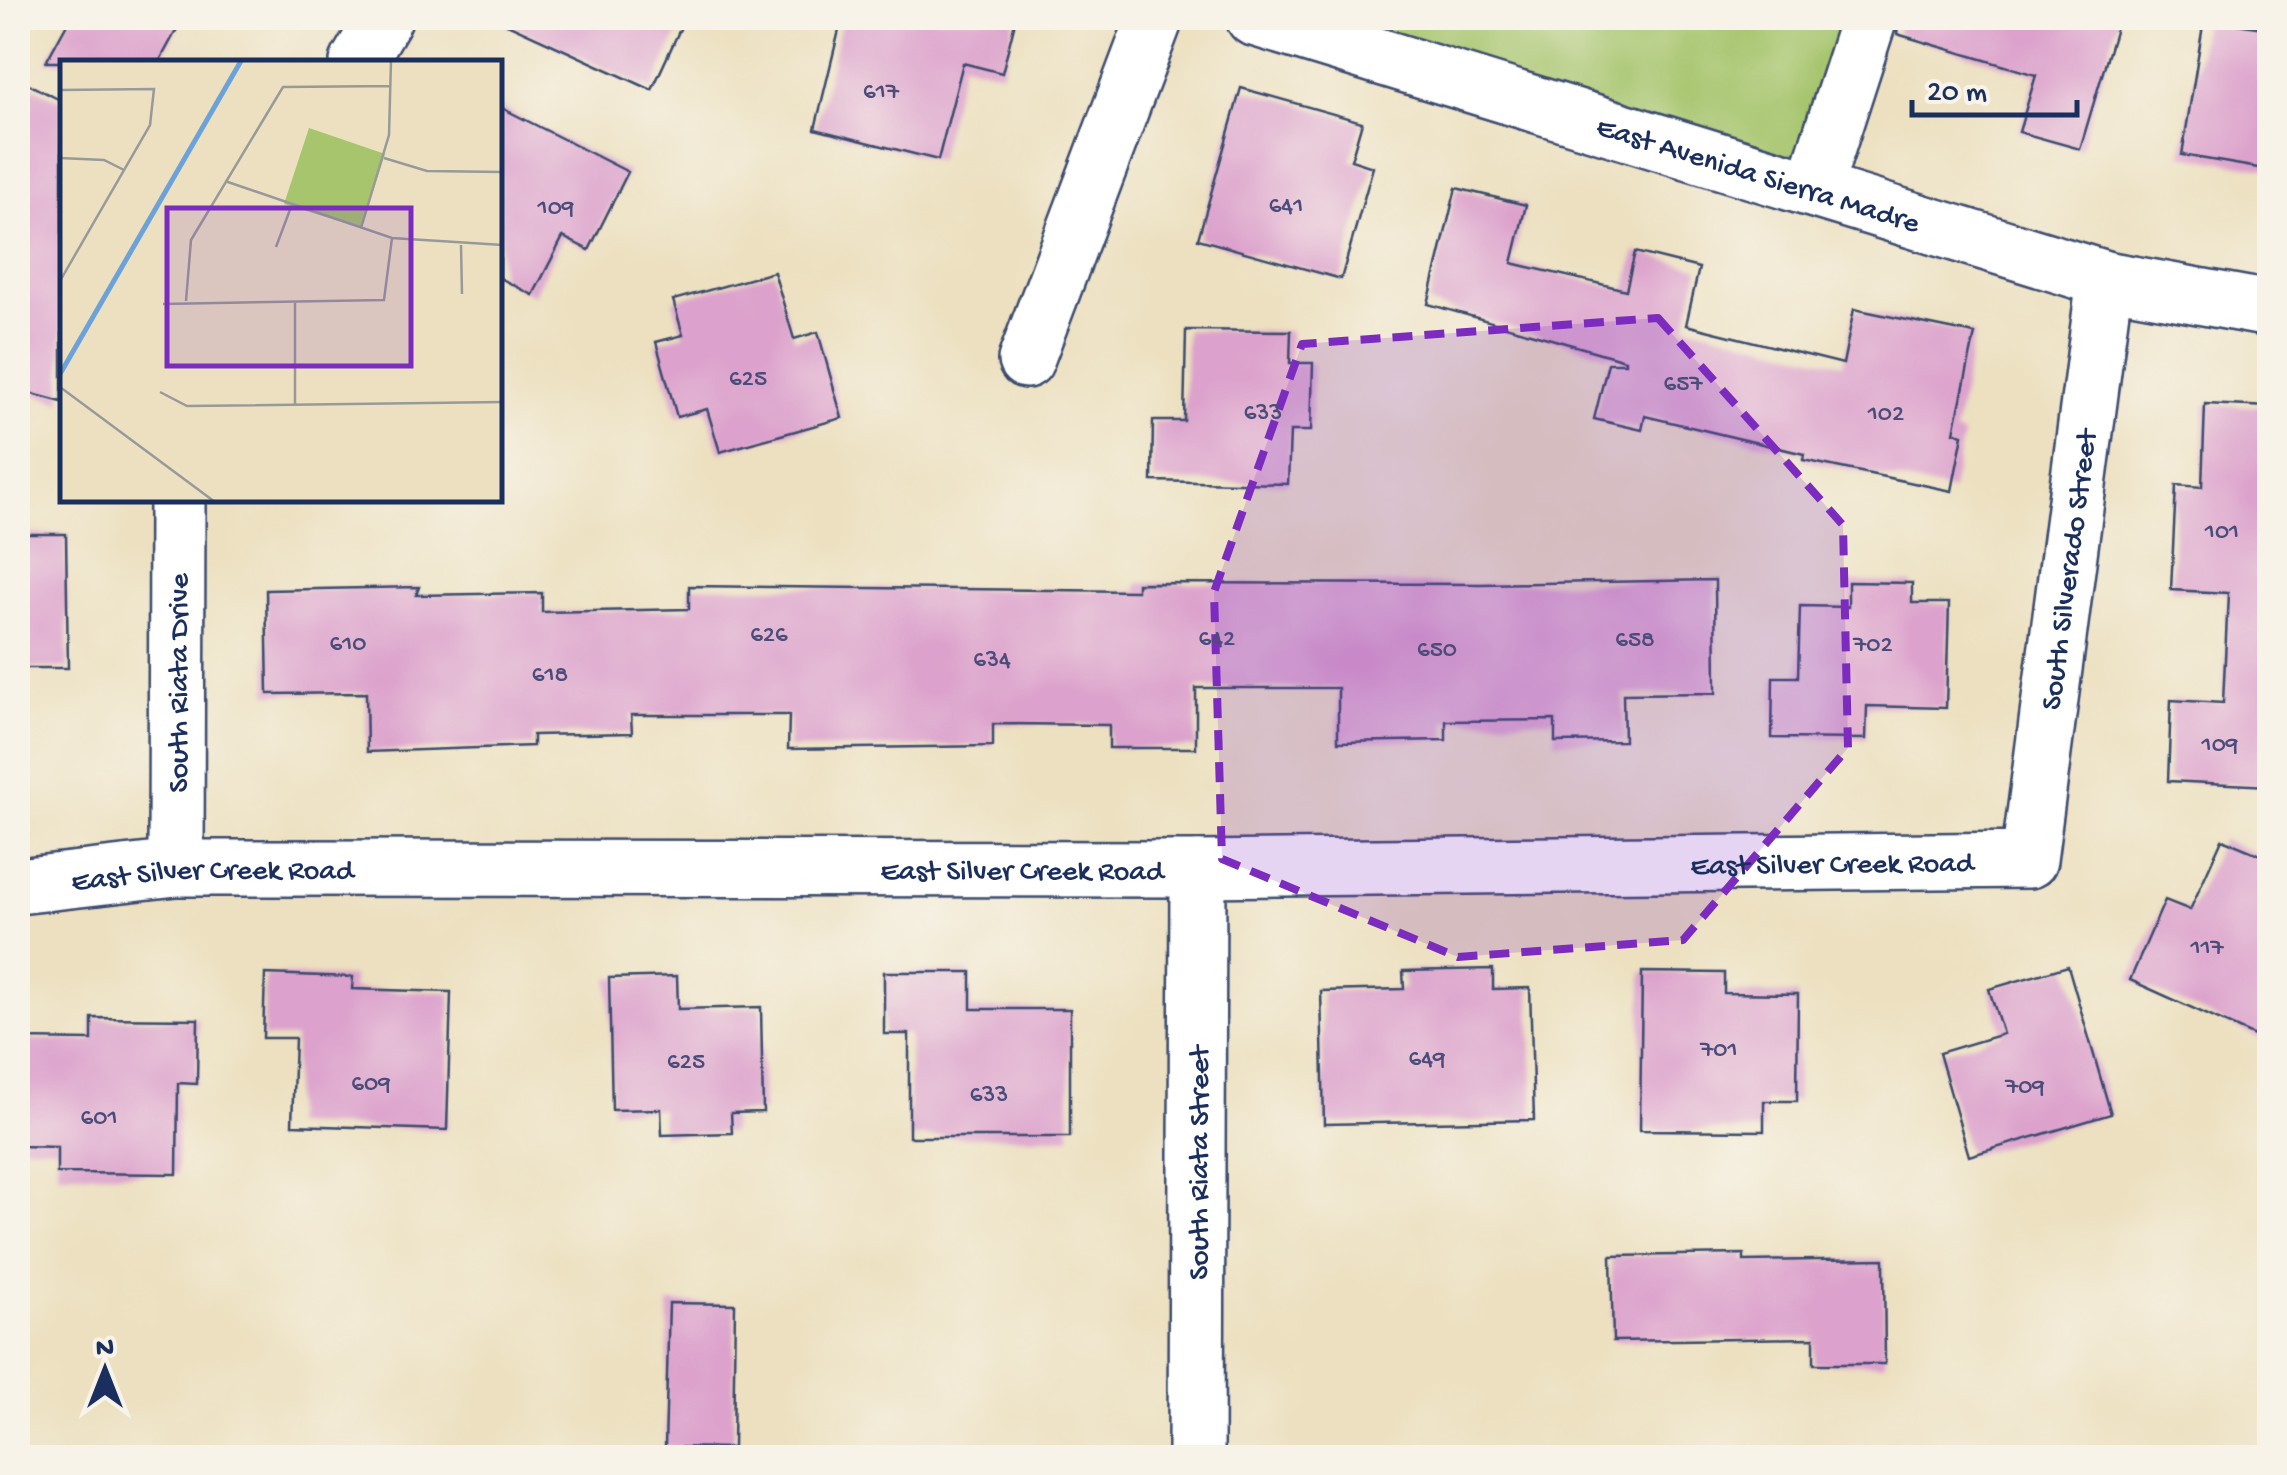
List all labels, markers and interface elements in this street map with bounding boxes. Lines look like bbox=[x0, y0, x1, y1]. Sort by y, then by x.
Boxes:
scale bar bbox=[1912, 55, 2077, 117]
inset map bbox=[60, 60, 502, 502]
text: 20 m bbox=[1927, 77, 1987, 112]
house number: 617 bbox=[863, 79, 900, 108]
street label: East Avenida Sierra Madre bbox=[1592, 111, 1924, 243]
house number: 641 bbox=[1269, 193, 1303, 222]
house number: 109 bbox=[537, 195, 574, 224]
house number: 625 bbox=[729, 366, 767, 395]
house number: 657 bbox=[1664, 371, 1703, 400]
house number: 633 bbox=[1244, 400, 1282, 429]
house number: 102 bbox=[1867, 401, 1904, 430]
street label: South Silverado Street bbox=[2036, 425, 2107, 712]
house number: 101 bbox=[2204, 519, 2239, 548]
street label: South Riata Drive bbox=[163, 573, 199, 793]
house number: 626 bbox=[750, 622, 788, 651]
house number: 642 bbox=[1199, 626, 1235, 655]
house number: 658 bbox=[1615, 627, 1655, 656]
house number: 610 bbox=[330, 631, 366, 660]
house number: 702 bbox=[1852, 632, 1893, 661]
house number: 650 bbox=[1417, 637, 1457, 666]
house number: 634 bbox=[973, 647, 1011, 676]
house number: 618 bbox=[532, 662, 568, 691]
house number: 109 bbox=[2201, 732, 2238, 761]
street label: East Silver Creek Road bbox=[1690, 848, 1976, 886]
street label: East Silver Creek Road bbox=[70, 855, 356, 902]
street label: East Silver Creek Road bbox=[880, 856, 1166, 891]
house number: 117 bbox=[2189, 935, 2225, 964]
house number: 701 bbox=[1699, 1037, 1738, 1066]
street label: South Riata Street bbox=[1184, 1043, 1219, 1280]
house number: 649 bbox=[1408, 1046, 1446, 1075]
house number: 625 bbox=[667, 1049, 705, 1078]
house number: 609 bbox=[351, 1071, 391, 1100]
house number: 709 bbox=[2004, 1074, 2045, 1103]
house number: 633 bbox=[970, 1082, 1008, 1111]
house number: 601 bbox=[81, 1105, 117, 1134]
north arrow bbox=[55, 1320, 155, 1420]
text: N bbox=[96, 1333, 114, 1366]

